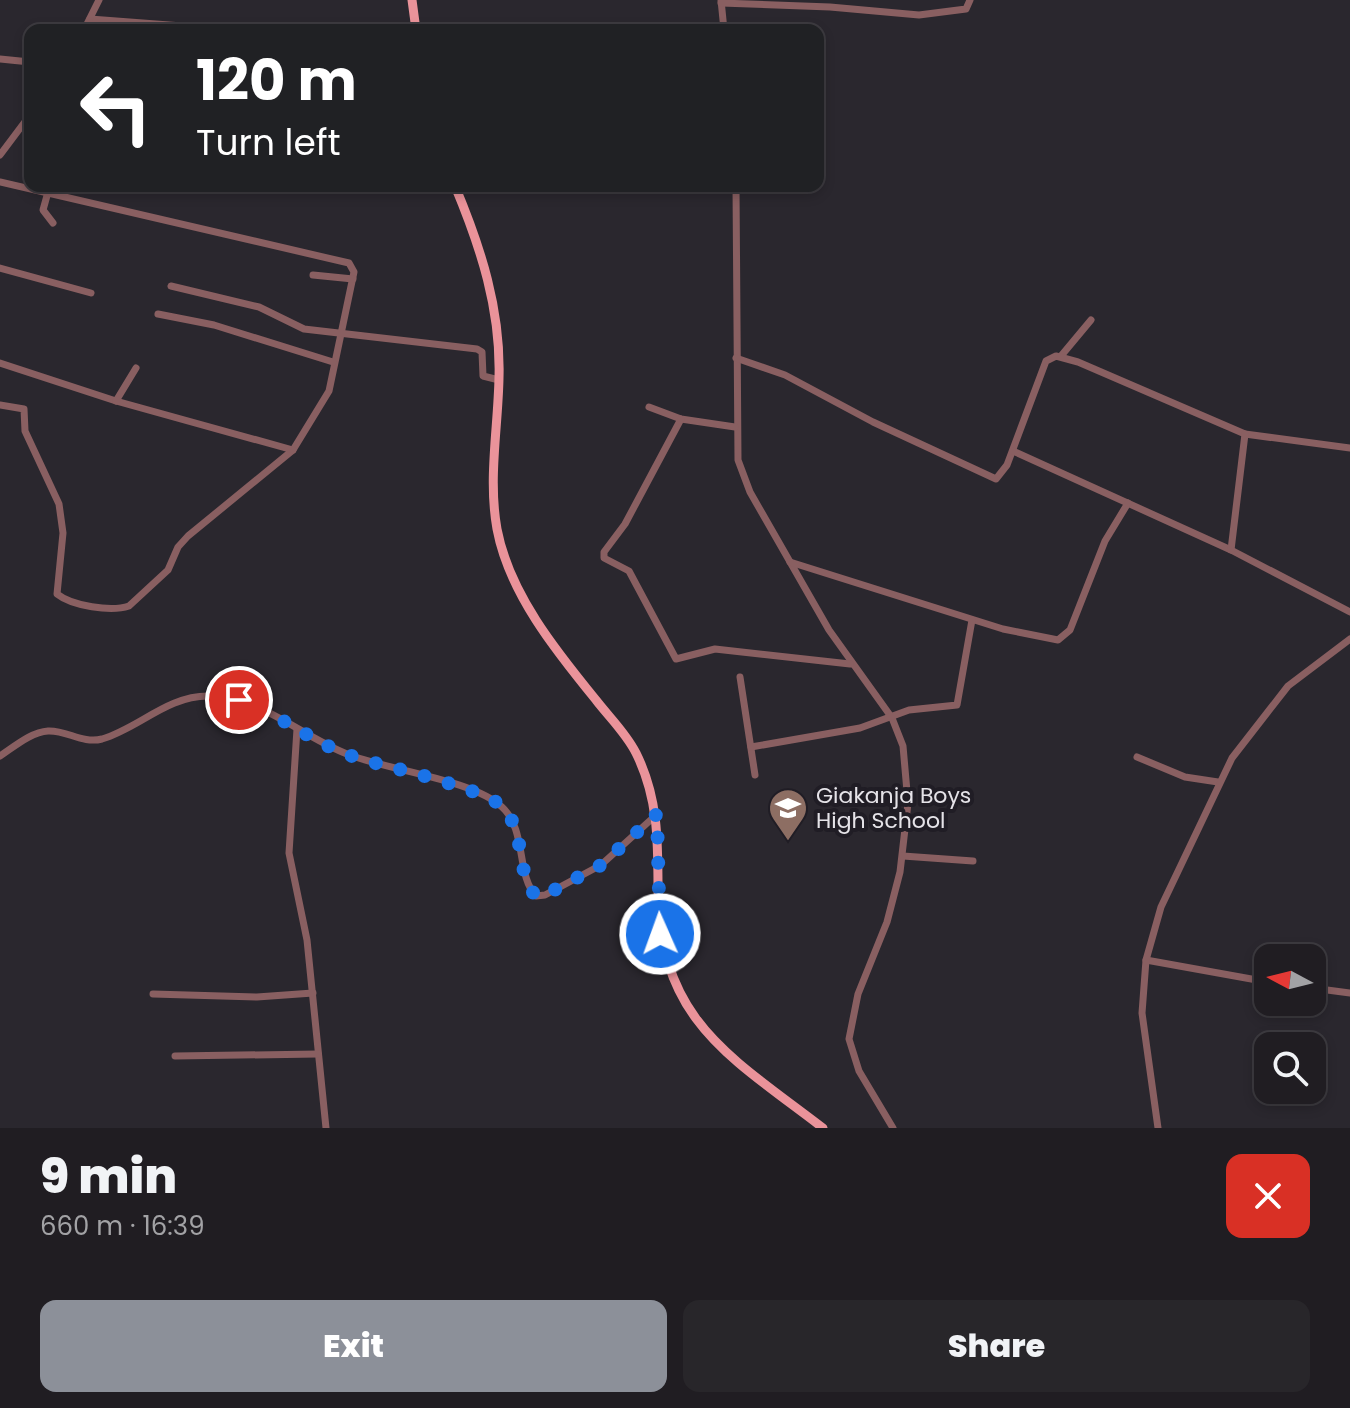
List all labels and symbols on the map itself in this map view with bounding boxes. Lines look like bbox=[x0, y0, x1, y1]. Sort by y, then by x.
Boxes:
pin bbox=[205, 666, 273, 734]
place label: Giakanja Boys High School bbox=[816, 780, 971, 836]
school or university icon: Giakanja Boys High School bbox=[767, 787, 809, 842]
position arrow bbox=[618, 892, 702, 976]
north arrow bbox=[1254, 944, 1326, 1016]

